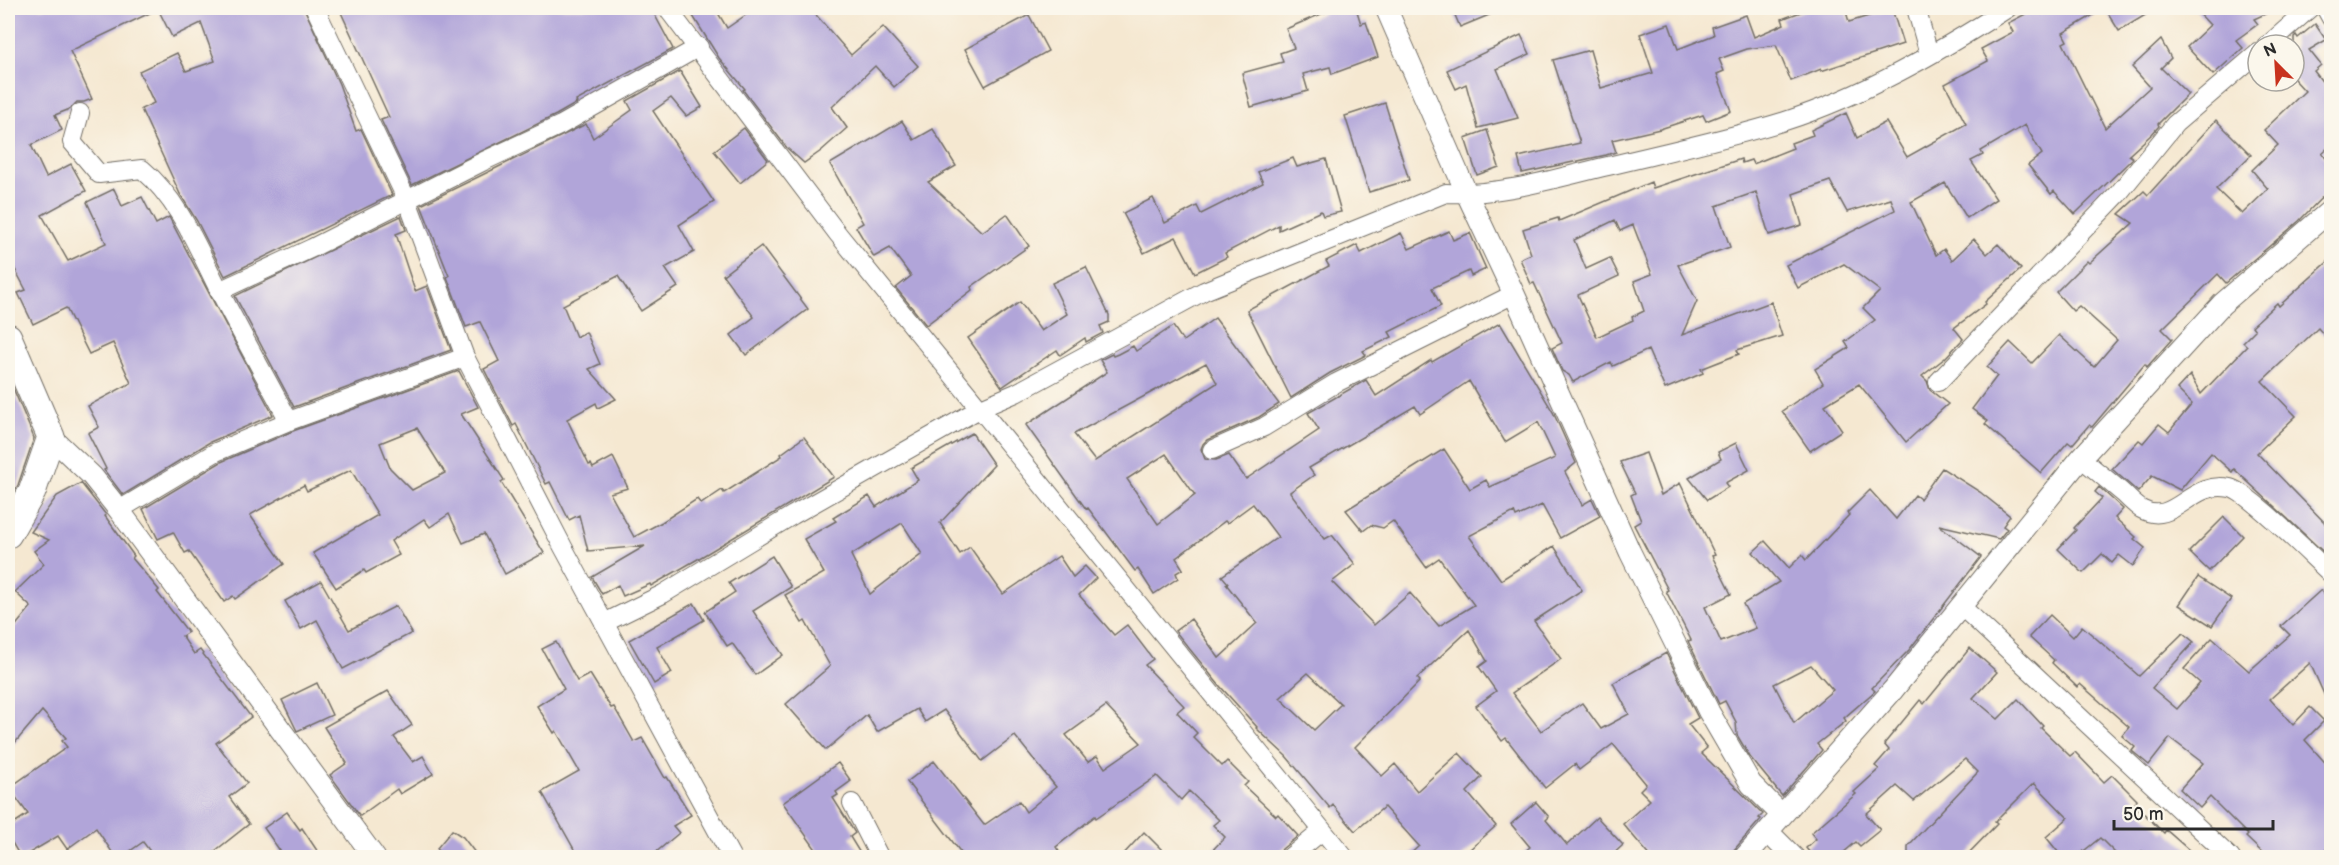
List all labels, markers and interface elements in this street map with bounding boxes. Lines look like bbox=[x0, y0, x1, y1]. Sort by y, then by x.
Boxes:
north arrow bbox=[2246, 33, 2306, 93]
text: N bbox=[2261, 40, 2280, 62]
scale bar bbox=[2114, 793, 2273, 831]
text: 50 m bbox=[2123, 804, 2164, 825]

